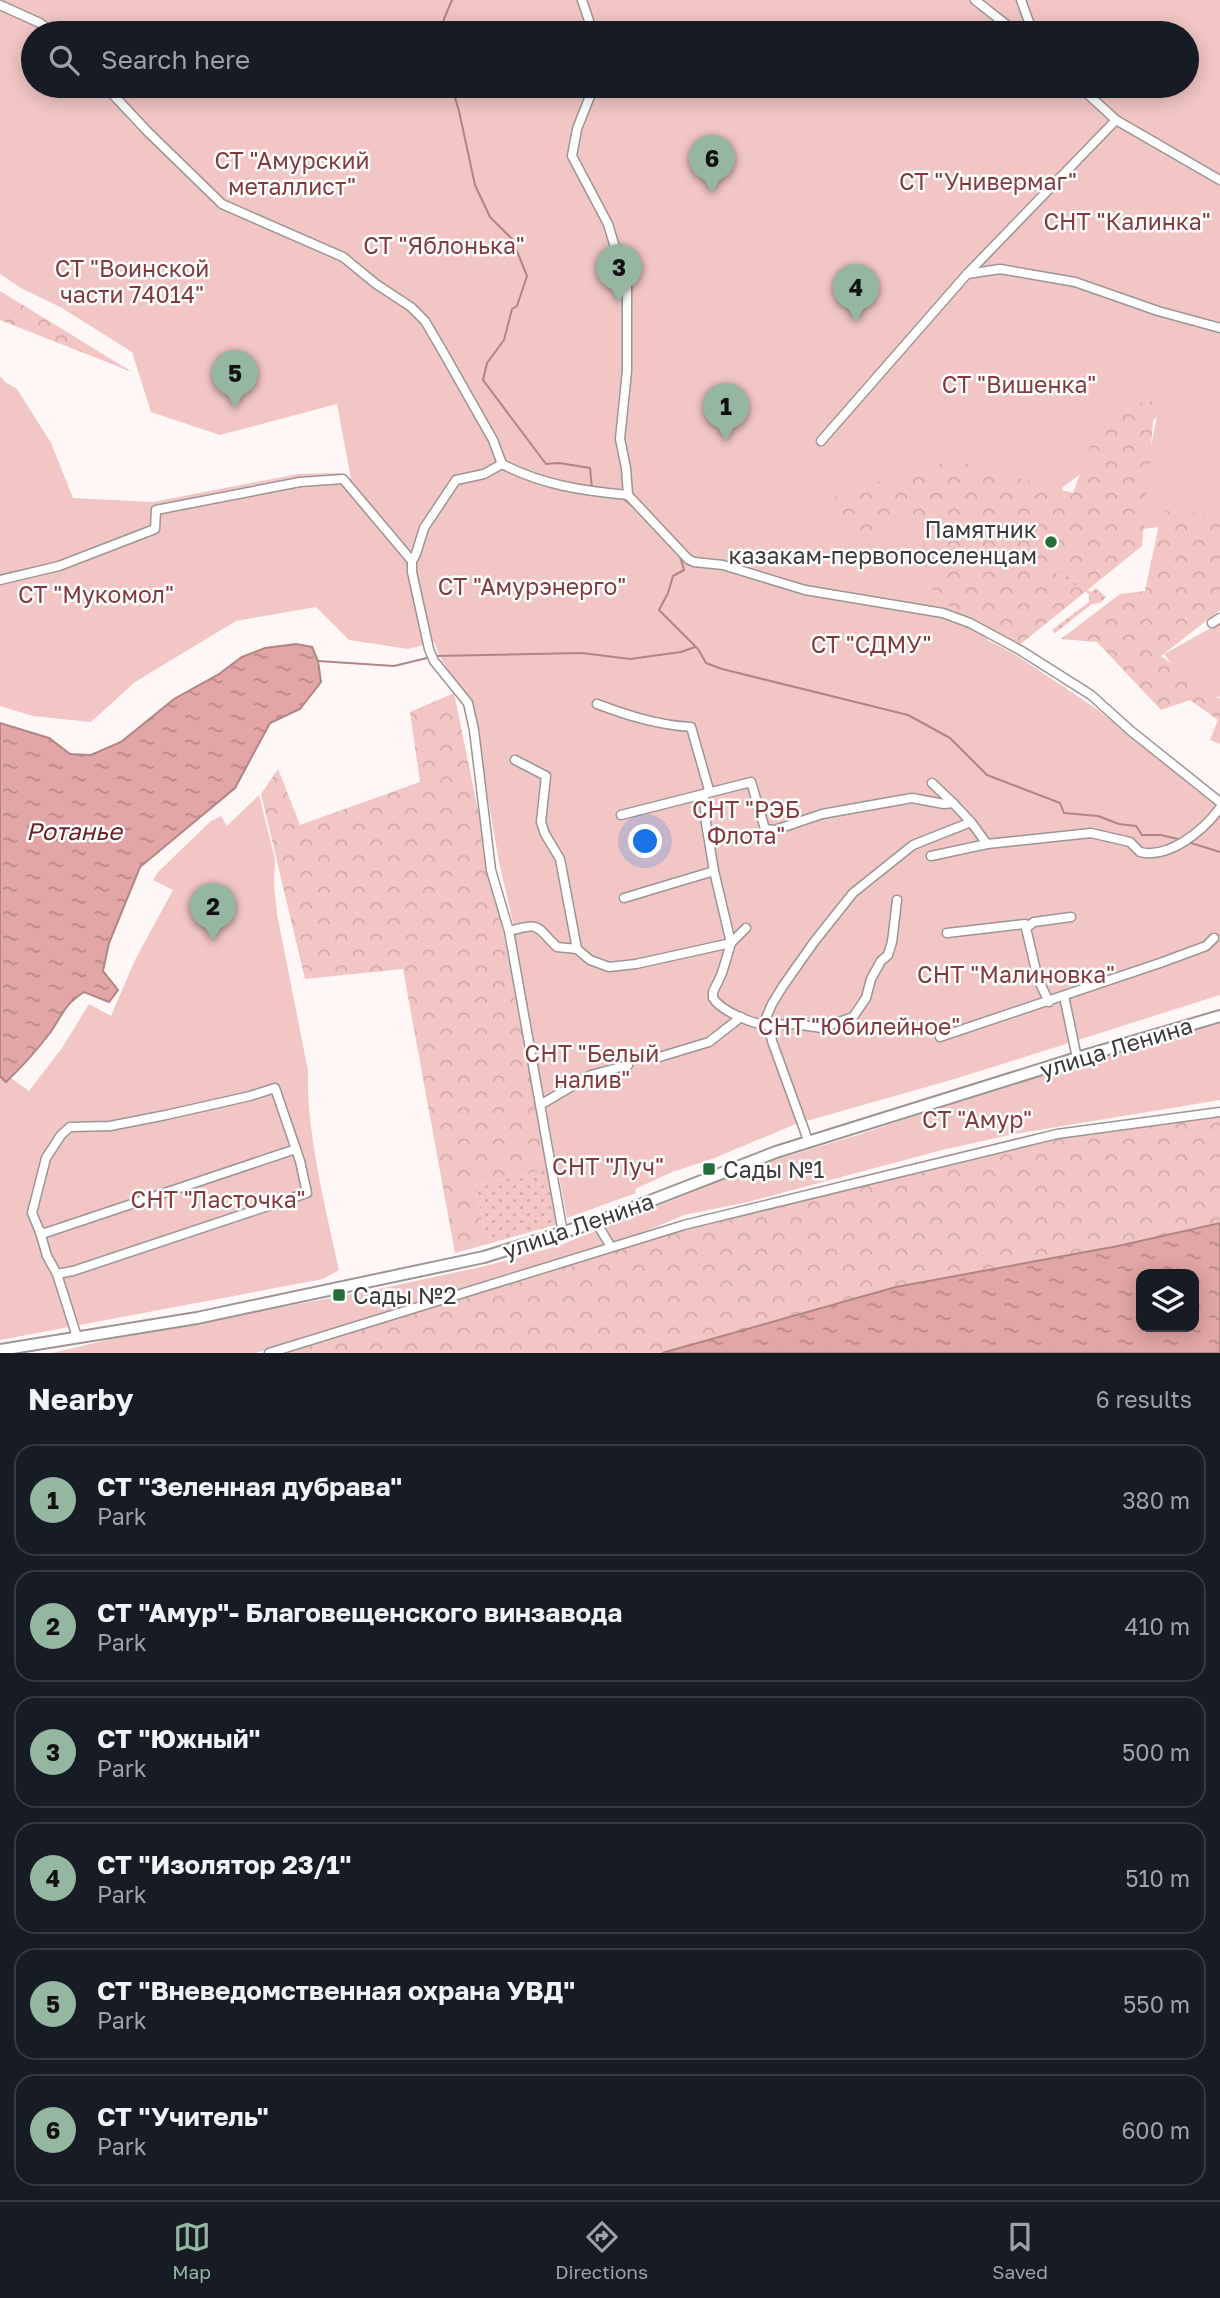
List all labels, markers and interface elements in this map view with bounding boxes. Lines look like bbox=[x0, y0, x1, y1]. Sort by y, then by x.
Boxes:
search box bbox=[21, 21, 1199, 98]
icon: search bbox=[45, 41, 83, 79]
text: Search here bbox=[101, 44, 250, 75]
pin: 6 bbox=[689, 135, 735, 193]
park label: СТ "Амурский металлист" bbox=[214, 146, 370, 200]
park label: СТ "Универмаг" bbox=[899, 167, 1077, 195]
park label: СНТ "Калинка" bbox=[1043, 207, 1211, 235]
park label: СТ "Яблонька" bbox=[363, 231, 525, 259]
pin: 3 bbox=[596, 244, 642, 302]
park label: СТ "Воинской части 74014" bbox=[55, 254, 209, 308]
pin: 4 bbox=[833, 264, 879, 322]
pin: 5 bbox=[212, 350, 258, 408]
park label: СТ "Вишенка" bbox=[942, 370, 1096, 398]
pin: 1 bbox=[703, 383, 749, 441]
place label: Памятник казакам-первопоселенцам bbox=[728, 515, 1037, 569]
marker: Памятник казакам-первопоселенцам bbox=[1043, 534, 1059, 550]
park label: СТ "Амурэнерго" bbox=[438, 572, 626, 600]
park label: СТ "Мукомол" bbox=[18, 580, 174, 608]
park label: СТ "СДМУ" bbox=[811, 630, 931, 658]
park label: СНТ "РЭБ Флота" bbox=[692, 795, 800, 849]
water label: Ротанье bbox=[26, 816, 124, 845]
your location bbox=[628, 824, 662, 858]
pin: 2 bbox=[190, 883, 236, 941]
park label: СНТ "Малиновка" bbox=[917, 960, 1115, 988]
street label: улица Ленина bbox=[1036, 1011, 1196, 1083]
park label: СНТ "Юбилейное" bbox=[758, 1012, 960, 1040]
park label: СНТ "Белый налив" bbox=[525, 1039, 659, 1093]
park label: СТ "Амур" bbox=[922, 1105, 1032, 1133]
park label: СНТ "Луч" bbox=[552, 1152, 664, 1180]
place label: Сады №1 bbox=[723, 1155, 824, 1183]
marker: Сады №1 bbox=[701, 1161, 717, 1177]
park label: СНТ "Ласточка" bbox=[131, 1185, 305, 1213]
street label: улица Ленина bbox=[499, 1186, 657, 1264]
map controls bbox=[1136, 1269, 1199, 1332]
button: layers bbox=[1136, 1269, 1199, 1332]
place label: Сады №2 bbox=[353, 1281, 457, 1309]
marker: Сады №2 bbox=[331, 1287, 347, 1303]
text: Nearby bbox=[28, 1381, 133, 1417]
text: 6 results bbox=[1096, 1385, 1192, 1413]
text: СТ "Зеленная дубрава" bbox=[97, 1471, 402, 1502]
text: 1 bbox=[47, 1486, 59, 1514]
text: 380 m bbox=[1122, 1486, 1190, 1514]
text: Park bbox=[97, 1502, 147, 1530]
text: СТ "Амур"- Благовещенского винзавода bbox=[97, 1597, 622, 1628]
text: 2 bbox=[46, 1612, 60, 1640]
text: 410 m bbox=[1124, 1612, 1190, 1640]
text: Park bbox=[97, 1628, 147, 1656]
text: СТ "Южный" bbox=[97, 1723, 261, 1754]
text: 3 bbox=[46, 1738, 60, 1766]
text: 500 m bbox=[1122, 1738, 1190, 1766]
text: Park bbox=[97, 1754, 147, 1782]
text: СТ "Изолятор 23/1" bbox=[97, 1849, 352, 1880]
text: 4 bbox=[46, 1864, 60, 1892]
text: 510 m bbox=[1125, 1864, 1190, 1892]
text: Park bbox=[97, 1880, 147, 1908]
text: СТ "Вневедомственная охрана УВД" bbox=[97, 1975, 575, 2006]
text: 5 bbox=[46, 1990, 60, 2018]
text: 550 m bbox=[1123, 1990, 1190, 2018]
text: Park bbox=[97, 2006, 147, 2034]
text: СТ "Учитель" bbox=[97, 2101, 269, 2132]
text: 6 bbox=[46, 2116, 60, 2144]
text: 600 m bbox=[1121, 2116, 1190, 2144]
text: Park bbox=[97, 2132, 147, 2160]
tab: Map bbox=[172, 2218, 211, 2283]
tab: Directions bbox=[555, 2218, 648, 2283]
tab: Saved bbox=[992, 2218, 1048, 2283]

